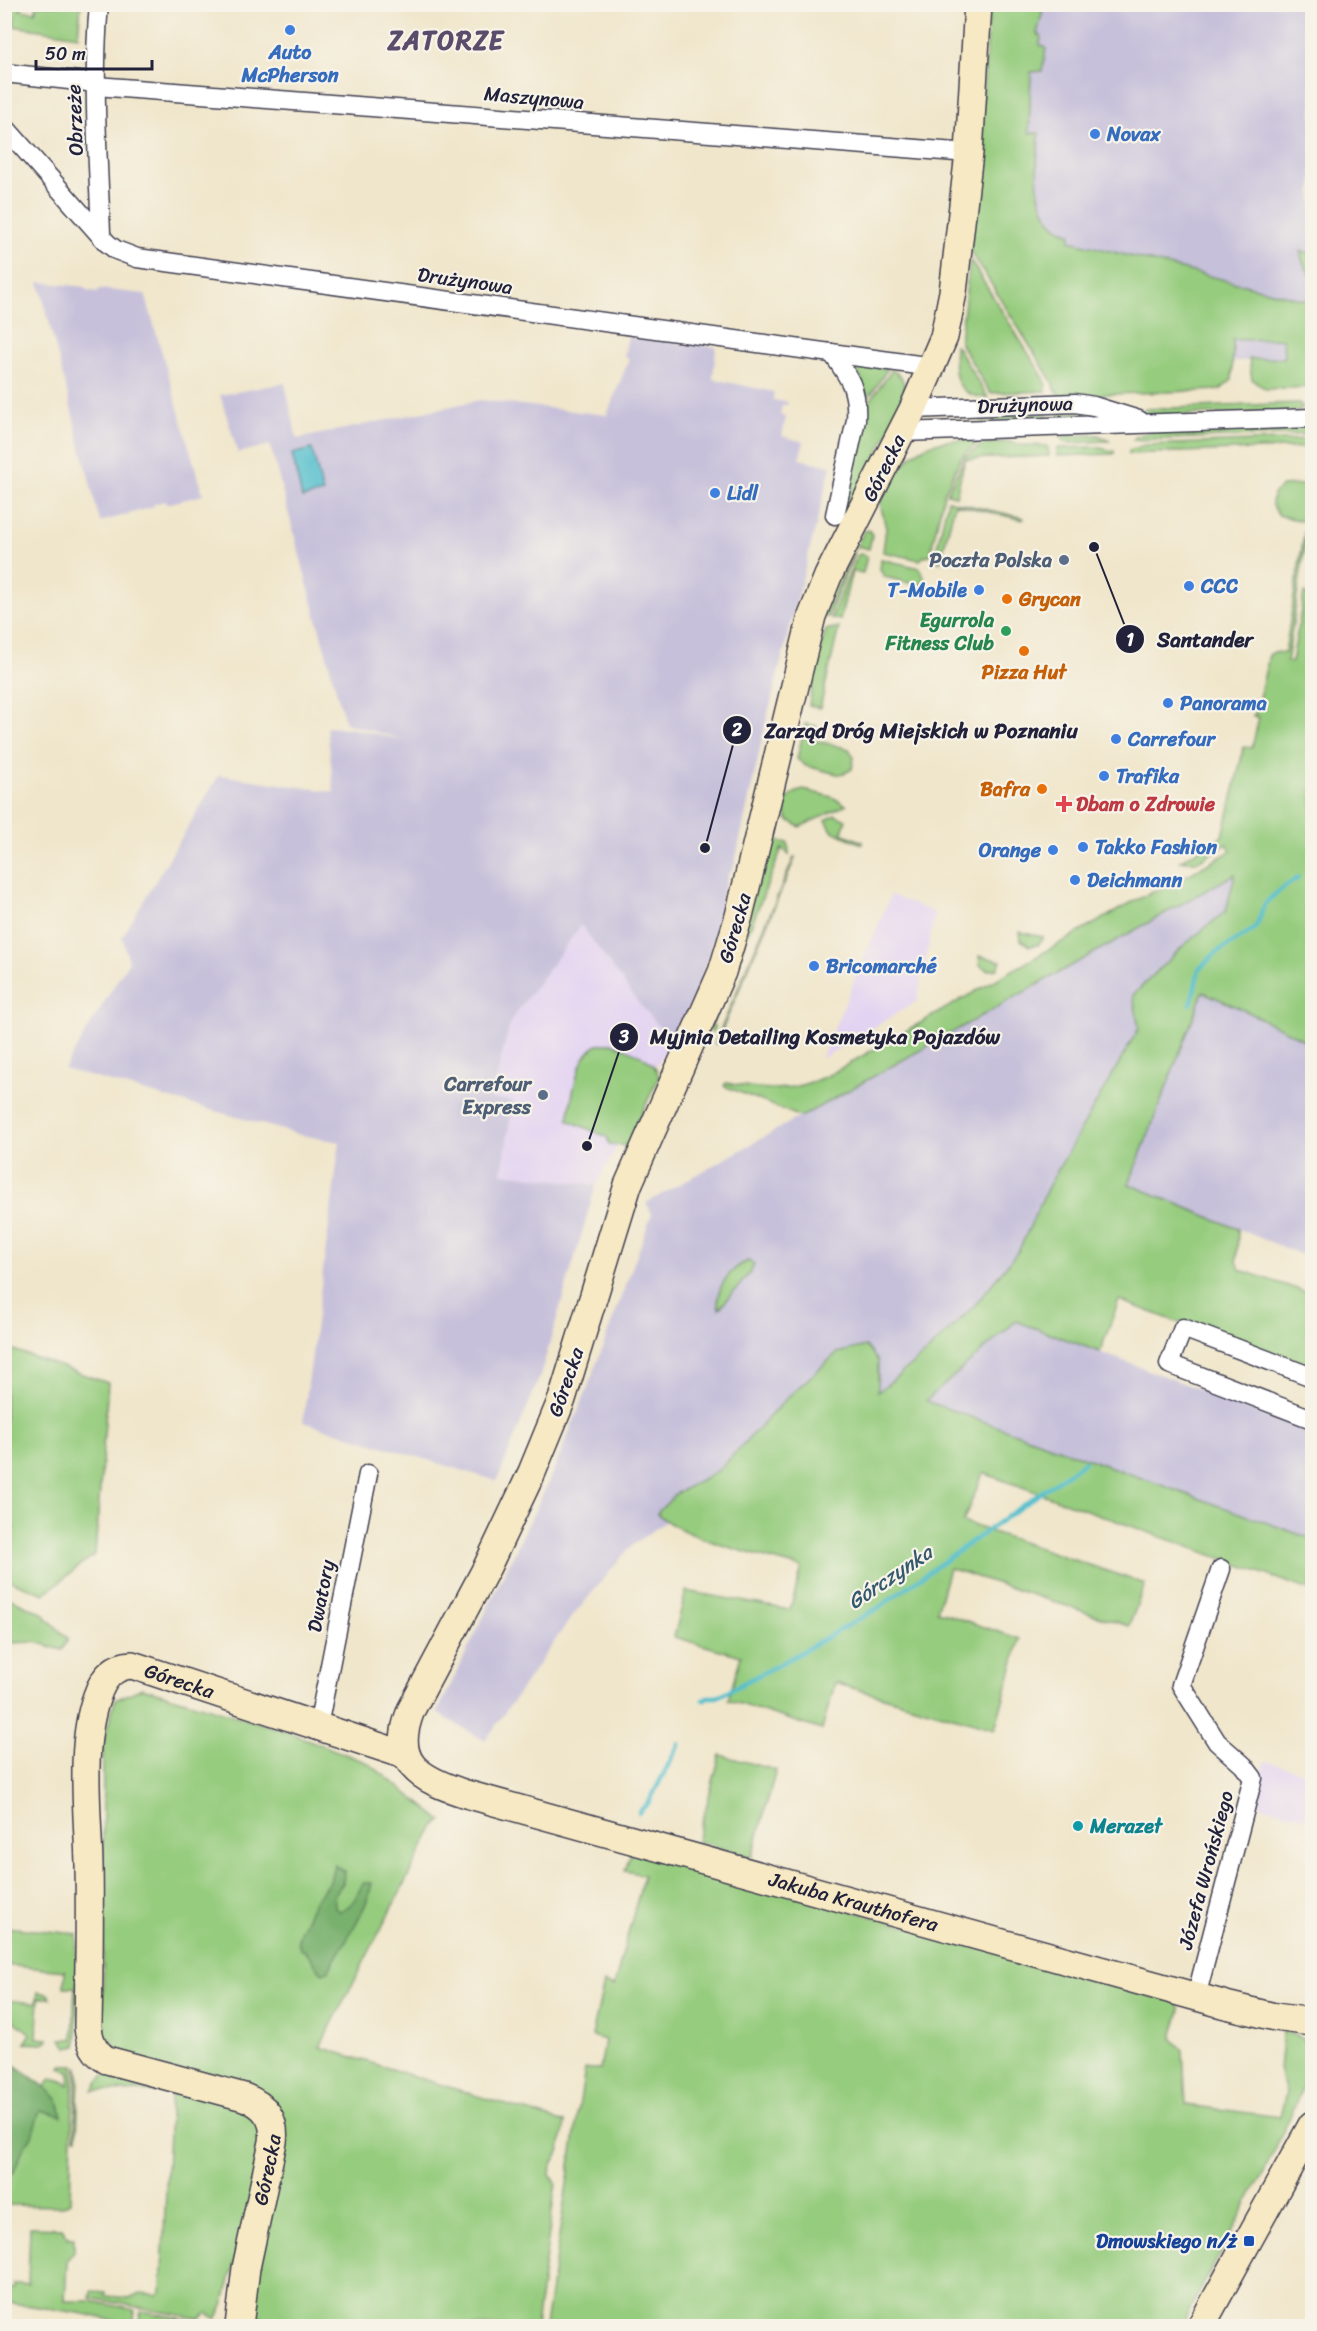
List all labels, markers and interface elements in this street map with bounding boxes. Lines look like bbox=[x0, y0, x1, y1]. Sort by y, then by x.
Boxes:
district label: ZATORZE bbox=[386, 17, 506, 63]
marker: Auto McPherson bbox=[283, 23, 297, 37]
scale bar bbox=[36, 33, 152, 71]
place label: Auto McPherson bbox=[240, 35, 339, 93]
text: 50 m bbox=[45, 38, 86, 70]
street label: Maszynowa bbox=[483, 76, 585, 120]
street label: Obrzeże bbox=[56, 84, 94, 156]
place label: Novax bbox=[1106, 117, 1161, 152]
marker: Novax bbox=[1088, 127, 1102, 141]
street label: Drużynowa bbox=[415, 257, 515, 305]
street label: Drużynowa bbox=[977, 386, 1073, 424]
street label: Górecka bbox=[853, 427, 916, 508]
place label: Lidl bbox=[727, 476, 759, 511]
marker: Lidl bbox=[708, 486, 722, 500]
place label: Poczta Polska bbox=[929, 543, 1052, 578]
marker: Poczta Polska bbox=[1057, 553, 1071, 567]
place label: CCC bbox=[1200, 569, 1238, 604]
place label: T-Mobile bbox=[888, 573, 967, 608]
marker: CCC bbox=[1182, 579, 1196, 593]
place label: Grycan bbox=[1018, 582, 1081, 617]
marker: T-Mobile bbox=[972, 583, 986, 597]
marker: Grycan bbox=[1000, 592, 1014, 606]
place label: Egurrola Fitness Club bbox=[885, 603, 995, 661]
callout: Santander bbox=[1115, 620, 1265, 659]
text: Santander bbox=[1156, 621, 1255, 659]
marker: Egurrola Fitness Club bbox=[999, 624, 1013, 638]
text: 1 bbox=[1126, 624, 1134, 656]
marker: Pizza Hut bbox=[1017, 644, 1031, 658]
place label: Pizza Hut bbox=[982, 655, 1068, 690]
place label: Panorama bbox=[1180, 686, 1267, 721]
marker: Panorama bbox=[1161, 696, 1175, 710]
callout: Zarząd Dróg Miejskich w Poznaniu bbox=[722, 711, 1090, 750]
text: Zarząd Dróg Miejskich w Poznaniu bbox=[763, 712, 1078, 750]
text: 2 bbox=[731, 714, 743, 746]
place label: Carrefour bbox=[1127, 722, 1217, 757]
marker: Carrefour bbox=[1109, 732, 1123, 746]
place label: Trafika bbox=[1116, 759, 1180, 794]
marker: Trafika bbox=[1097, 769, 1111, 783]
place label: Bafra bbox=[980, 772, 1031, 807]
marker: Bafra bbox=[1035, 782, 1049, 796]
place label: Dbam o Zdrowie bbox=[1076, 787, 1216, 822]
marker: Dbam o Zdrowie bbox=[1057, 797, 1071, 811]
place label: Takko Fashion bbox=[1095, 830, 1217, 865]
place label: Orange bbox=[979, 833, 1042, 868]
marker: Takko Fashion bbox=[1076, 840, 1090, 854]
marker: Orange bbox=[1046, 843, 1060, 857]
place label: Deichmann bbox=[1087, 863, 1182, 898]
marker: Deichmann bbox=[1068, 873, 1082, 887]
street label: Górecka bbox=[708, 888, 762, 967]
place label: Bricomarché bbox=[826, 949, 938, 984]
marker: Bricomarché bbox=[807, 959, 821, 973]
callout: Myjnia Detailing Kosmetyka Pojazdów bbox=[609, 1017, 1012, 1056]
text: Myjnia Detailing Kosmetyka Pojazdów bbox=[649, 1018, 1001, 1056]
text: 3 bbox=[618, 1021, 629, 1053]
place label: Carrefour Express bbox=[443, 1067, 533, 1125]
marker: Carrefour Express bbox=[536, 1088, 550, 1102]
street label: Górecka bbox=[538, 1341, 595, 1422]
water label: Górczynka bbox=[839, 1533, 942, 1620]
street label: Dwatory bbox=[297, 1556, 345, 1635]
street label: Górecka bbox=[140, 1653, 220, 1709]
street label: Józefa Wrońskiego bbox=[1168, 1787, 1244, 1954]
place label: Merazet bbox=[1089, 1809, 1164, 1844]
marker: Merazet bbox=[1071, 1819, 1085, 1833]
street label: Jakuba Krauthofera bbox=[764, 1861, 943, 1942]
street label: Górecka bbox=[242, 2132, 291, 2208]
place label: Dmowskiego n/ż bbox=[1096, 2224, 1238, 2259]
marker: Dmowskiego n/ż bbox=[1242, 2234, 1256, 2248]

